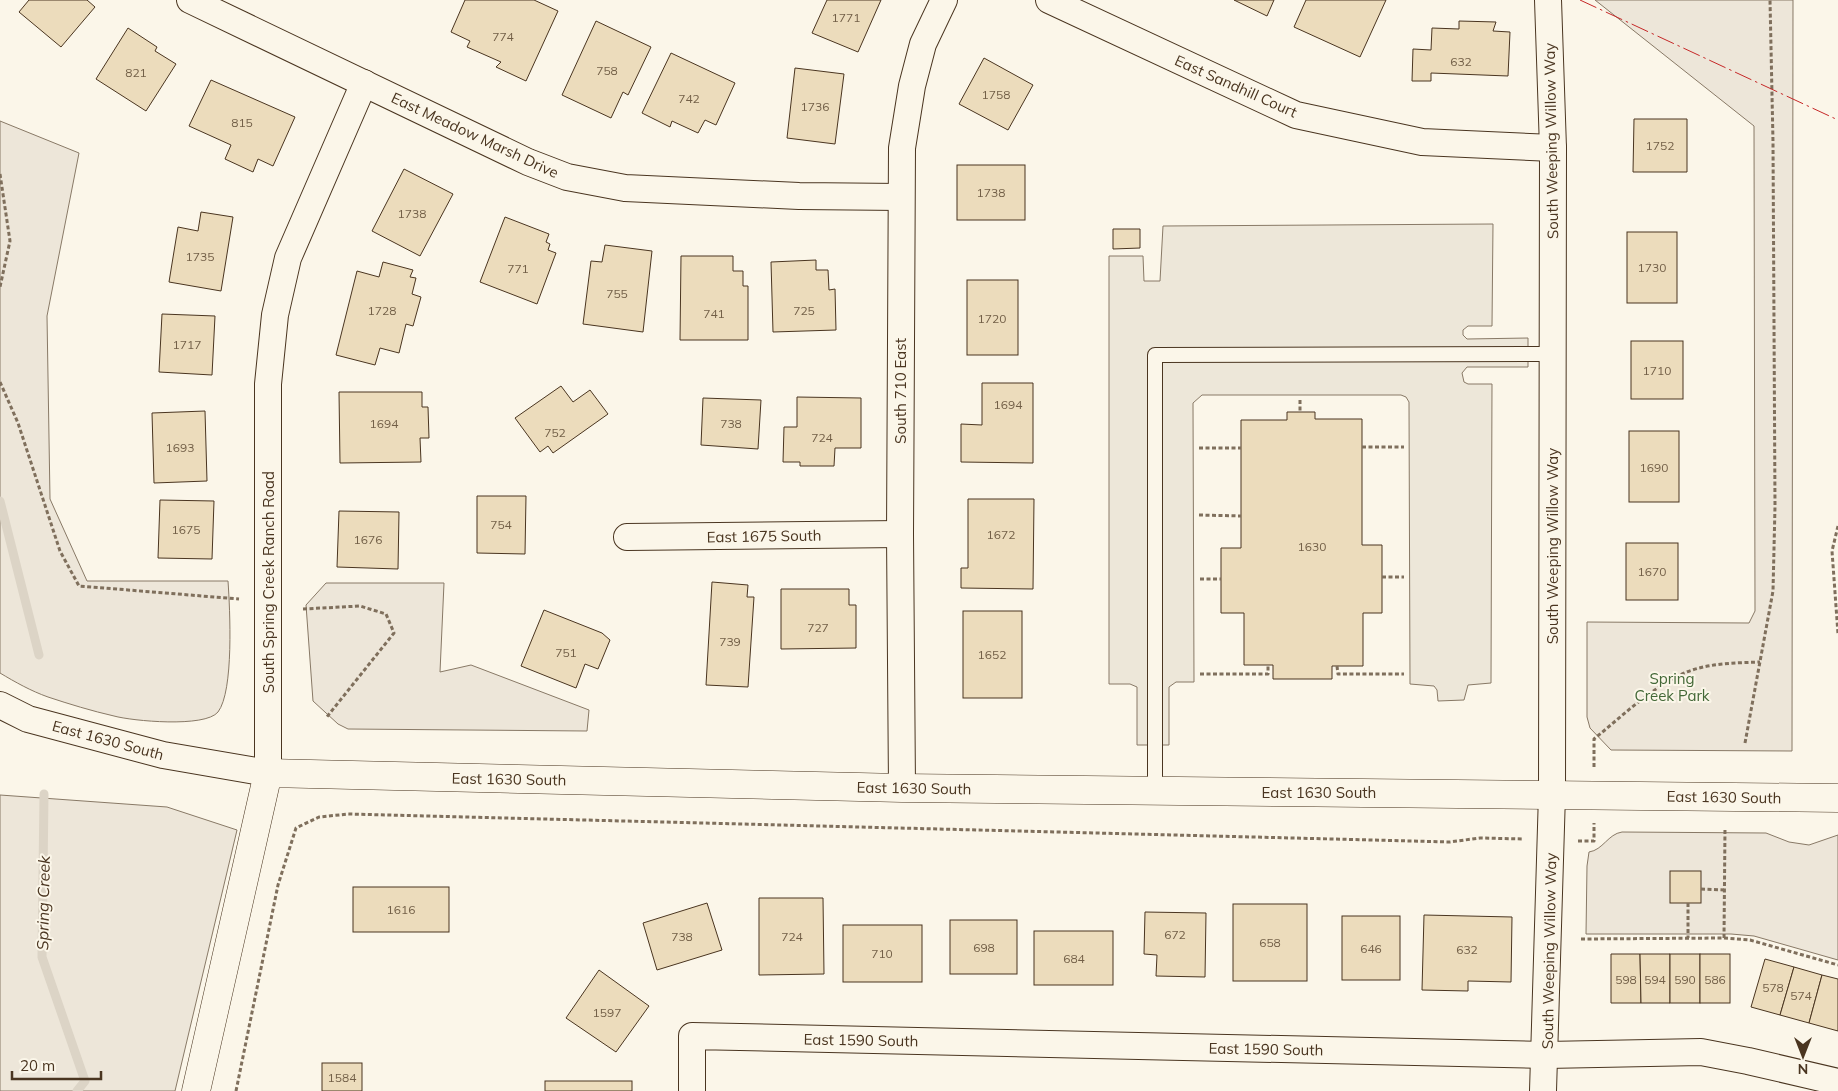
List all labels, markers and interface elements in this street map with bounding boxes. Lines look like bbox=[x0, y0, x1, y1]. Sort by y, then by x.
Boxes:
house number: 1771 bbox=[832, 10, 860, 25]
house number: 774 bbox=[492, 29, 514, 44]
street label: South Weeping Willow Way bbox=[1540, 43, 1562, 239]
street label: East Sandhill Court bbox=[1172, 51, 1300, 121]
house number: 632 bbox=[1450, 54, 1472, 69]
house number: 758 bbox=[596, 63, 618, 78]
house number: 821 bbox=[125, 65, 147, 80]
house number: 1758 bbox=[982, 87, 1010, 102]
street label: East Meadow Marsh Drive bbox=[388, 88, 562, 182]
house number: 742 bbox=[678, 91, 700, 106]
house number: 1736 bbox=[801, 99, 829, 114]
house number: 815 bbox=[231, 115, 253, 130]
house number: 1752 bbox=[1646, 138, 1674, 153]
house number: 1738 bbox=[977, 185, 1005, 200]
house number: 1738 bbox=[398, 206, 426, 221]
house number: 1735 bbox=[186, 249, 214, 264]
house number: 1730 bbox=[1638, 260, 1666, 275]
house number: 771 bbox=[507, 261, 529, 276]
house number: 755 bbox=[606, 286, 628, 301]
house number: 1728 bbox=[368, 303, 396, 318]
house number: 725 bbox=[793, 303, 815, 318]
house number: 741 bbox=[703, 306, 725, 321]
house number: 1720 bbox=[978, 311, 1006, 326]
house number: 1717 bbox=[173, 337, 201, 352]
street label: South 710 East bbox=[891, 338, 910, 444]
house number: 1710 bbox=[1643, 363, 1671, 378]
house number: 1694 bbox=[994, 397, 1022, 412]
house number: 1694 bbox=[370, 416, 398, 431]
house number: 738 bbox=[720, 416, 742, 431]
house number: 752 bbox=[544, 425, 566, 440]
house number: 724 bbox=[811, 430, 833, 445]
house number: 1693 bbox=[166, 440, 194, 455]
street label: South Weeping Willow Way bbox=[1543, 448, 1562, 644]
house number: 1690 bbox=[1640, 460, 1668, 475]
street label: South Spring Creek Ranch Road bbox=[259, 471, 278, 693]
house number: 754 bbox=[490, 517, 512, 532]
house number: 1675 bbox=[172, 522, 200, 537]
street label: East 1675 South bbox=[706, 525, 822, 547]
house number: 1672 bbox=[987, 527, 1015, 542]
house number: 1676 bbox=[354, 532, 382, 547]
house number: 1630 bbox=[1298, 539, 1326, 554]
house number: 1670 bbox=[1638, 564, 1666, 579]
house number: 727 bbox=[807, 620, 829, 635]
house number: 739 bbox=[719, 634, 741, 649]
house number: 751 bbox=[555, 645, 577, 660]
house number: 1652 bbox=[978, 647, 1006, 662]
park label: Spring Creek Park bbox=[1634, 669, 1710, 705]
street label: East 1630 South bbox=[50, 716, 166, 764]
street label: East 1630 South bbox=[451, 768, 567, 790]
street label: East 1630 South bbox=[856, 777, 972, 799]
street label: East 1630 South bbox=[1262, 783, 1376, 802]
street label: East 1630 South bbox=[1666, 786, 1782, 808]
street label: South Weeping Willow Way bbox=[1538, 853, 1560, 1049]
water label: Spring Creek bbox=[32, 855, 54, 951]
house number: 1616 bbox=[387, 902, 415, 917]
house number: 672 bbox=[1164, 927, 1186, 942]
house number: 738 bbox=[671, 929, 693, 944]
house number: 724 bbox=[781, 929, 803, 944]
house number: 658 bbox=[1259, 935, 1281, 950]
house number: 698 bbox=[973, 940, 995, 955]
house number: 646 bbox=[1360, 941, 1382, 956]
house number: 632 bbox=[1456, 942, 1478, 957]
house number: 710 bbox=[871, 946, 893, 961]
house number: 684 bbox=[1063, 951, 1085, 966]
house number: 598 bbox=[1615, 972, 1637, 987]
house number: 594 bbox=[1644, 972, 1666, 987]
house number: 590 bbox=[1674, 972, 1696, 987]
house number: 586 bbox=[1704, 972, 1726, 987]
house number: 578 bbox=[1762, 980, 1784, 995]
house number: 574 bbox=[1790, 988, 1812, 1003]
house number: 1597 bbox=[593, 1005, 621, 1020]
street label: East 1590 South bbox=[803, 1029, 919, 1051]
north arrow bbox=[1778, 1031, 1828, 1081]
street label: East 1590 South bbox=[1208, 1038, 1324, 1060]
scale bar bbox=[12, 1048, 101, 1080]
text: 20 m bbox=[20, 1056, 55, 1075]
text: N bbox=[1798, 1060, 1808, 1078]
house number: 1584 bbox=[328, 1070, 356, 1085]

